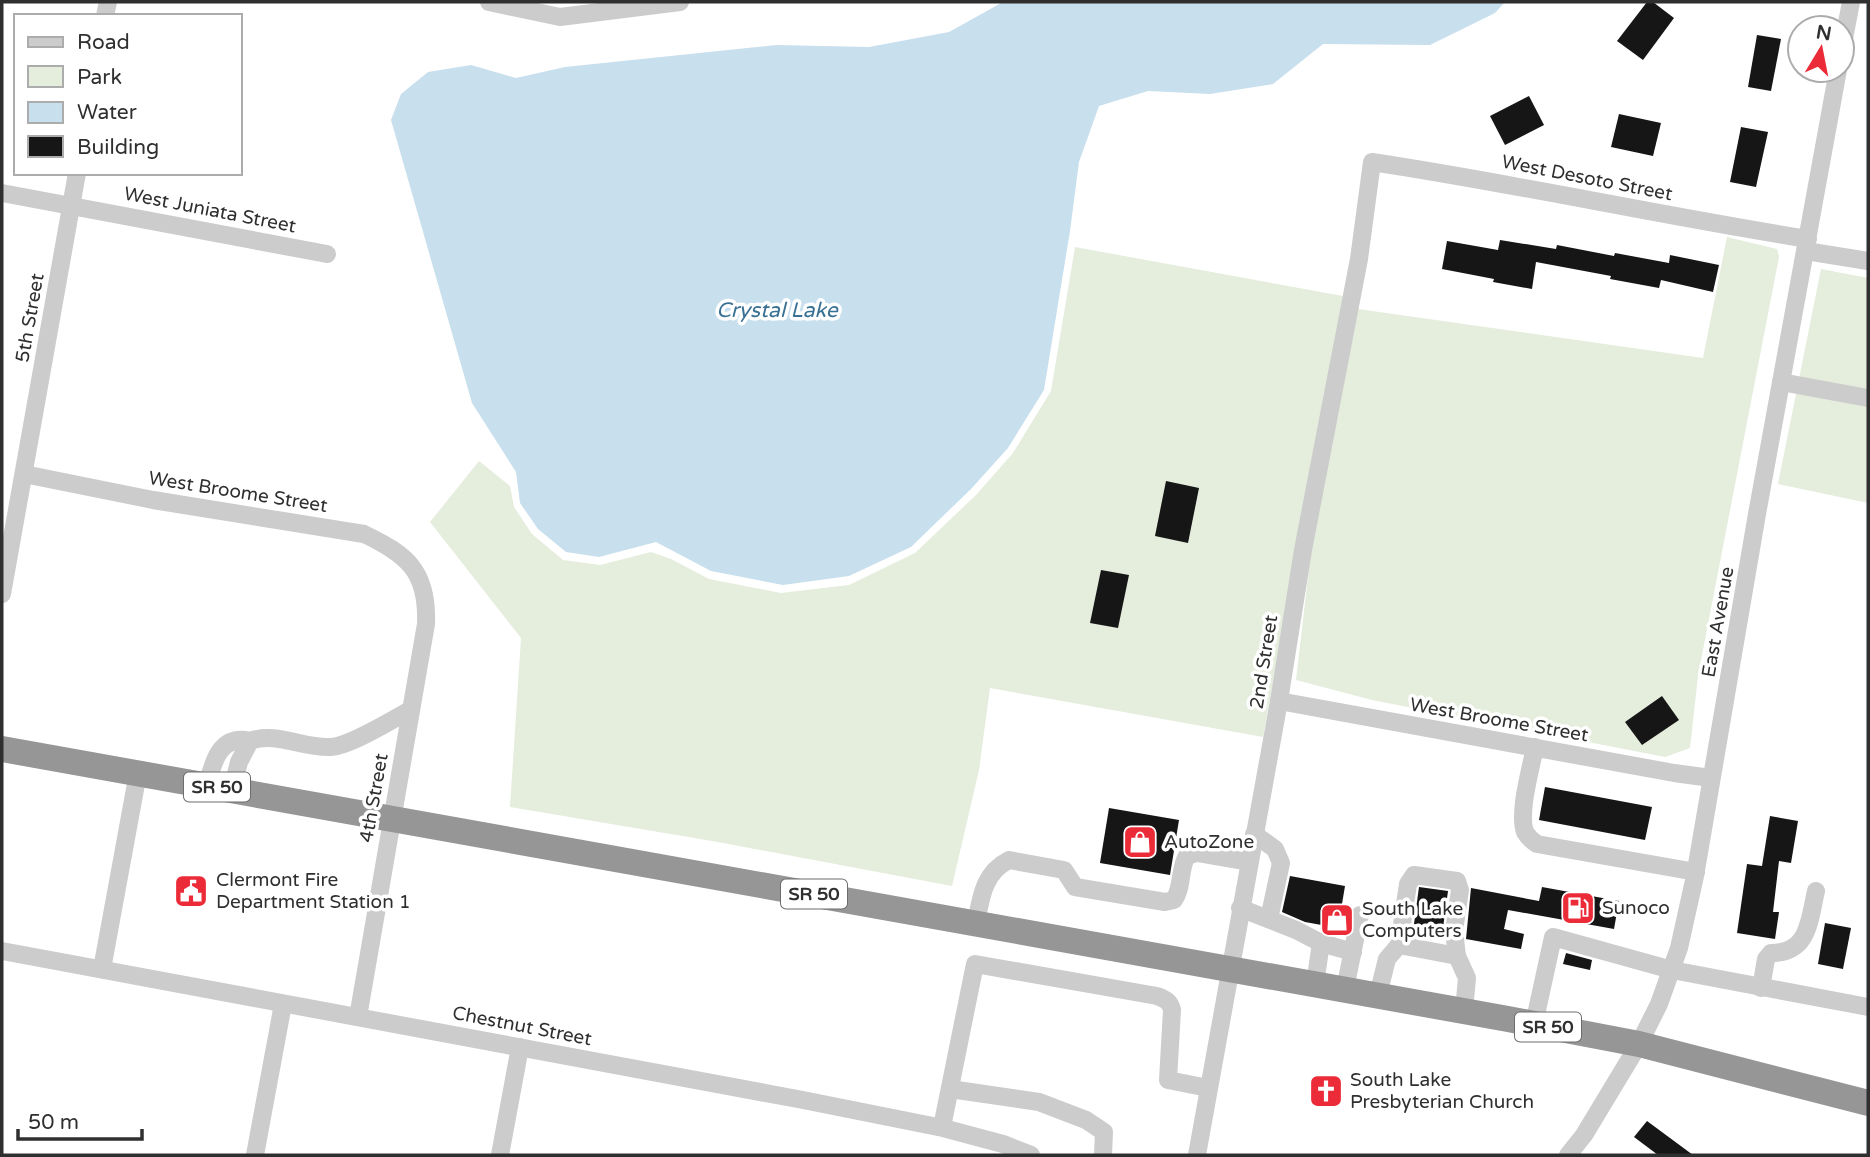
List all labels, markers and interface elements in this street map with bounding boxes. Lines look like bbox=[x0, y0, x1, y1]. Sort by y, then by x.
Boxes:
legend bbox=[14, 14, 242, 175]
north arrow bbox=[1786, 14, 1856, 84]
text: N bbox=[1814, 21, 1833, 45]
text: Road bbox=[77, 30, 130, 55]
text: Park bbox=[77, 65, 122, 90]
text: Water bbox=[77, 100, 137, 125]
text: Building bbox=[77, 135, 159, 160]
street label: West Desoto Street bbox=[1500, 151, 1674, 205]
street label: West Juniata Street bbox=[122, 183, 298, 237]
street label: 5th Street bbox=[11, 272, 49, 364]
water label: Crystal Lake bbox=[716, 298, 839, 323]
street label: West Broome Street bbox=[147, 467, 329, 517]
street label: East Avenue bbox=[1697, 565, 1739, 679]
street label: 2nd Street bbox=[1246, 613, 1282, 711]
street label: West Broome Street bbox=[1408, 693, 1590, 747]
street label: 4th Street bbox=[355, 752, 393, 844]
road number: SR 50 bbox=[184, 772, 250, 802]
shop icon: AutoZone bbox=[1121, 823, 1159, 861]
place label: AutoZone bbox=[1164, 831, 1254, 853]
place label: Clermont Fire Department Station 1 bbox=[216, 869, 411, 913]
public building icon: Clermont Fire Department Station 1 bbox=[172, 872, 210, 910]
road number: SR 50 bbox=[781, 880, 847, 908]
fuel station icon: Sunoco bbox=[1559, 889, 1597, 927]
place label: Sunoco bbox=[1602, 897, 1670, 919]
place label: South Lake Computers bbox=[1362, 898, 1463, 942]
shop icon: South Lake Computers bbox=[1318, 901, 1356, 939]
street label: Chestnut Street bbox=[450, 1002, 594, 1050]
road number: SR 50 bbox=[1515, 1012, 1581, 1042]
place label: South Lake Presbyterian Church bbox=[1350, 1069, 1534, 1113]
church icon: South Lake Presbyterian Church bbox=[1307, 1072, 1345, 1110]
scale bar bbox=[18, 1098, 142, 1142]
text: 50 m bbox=[28, 1110, 79, 1135]

